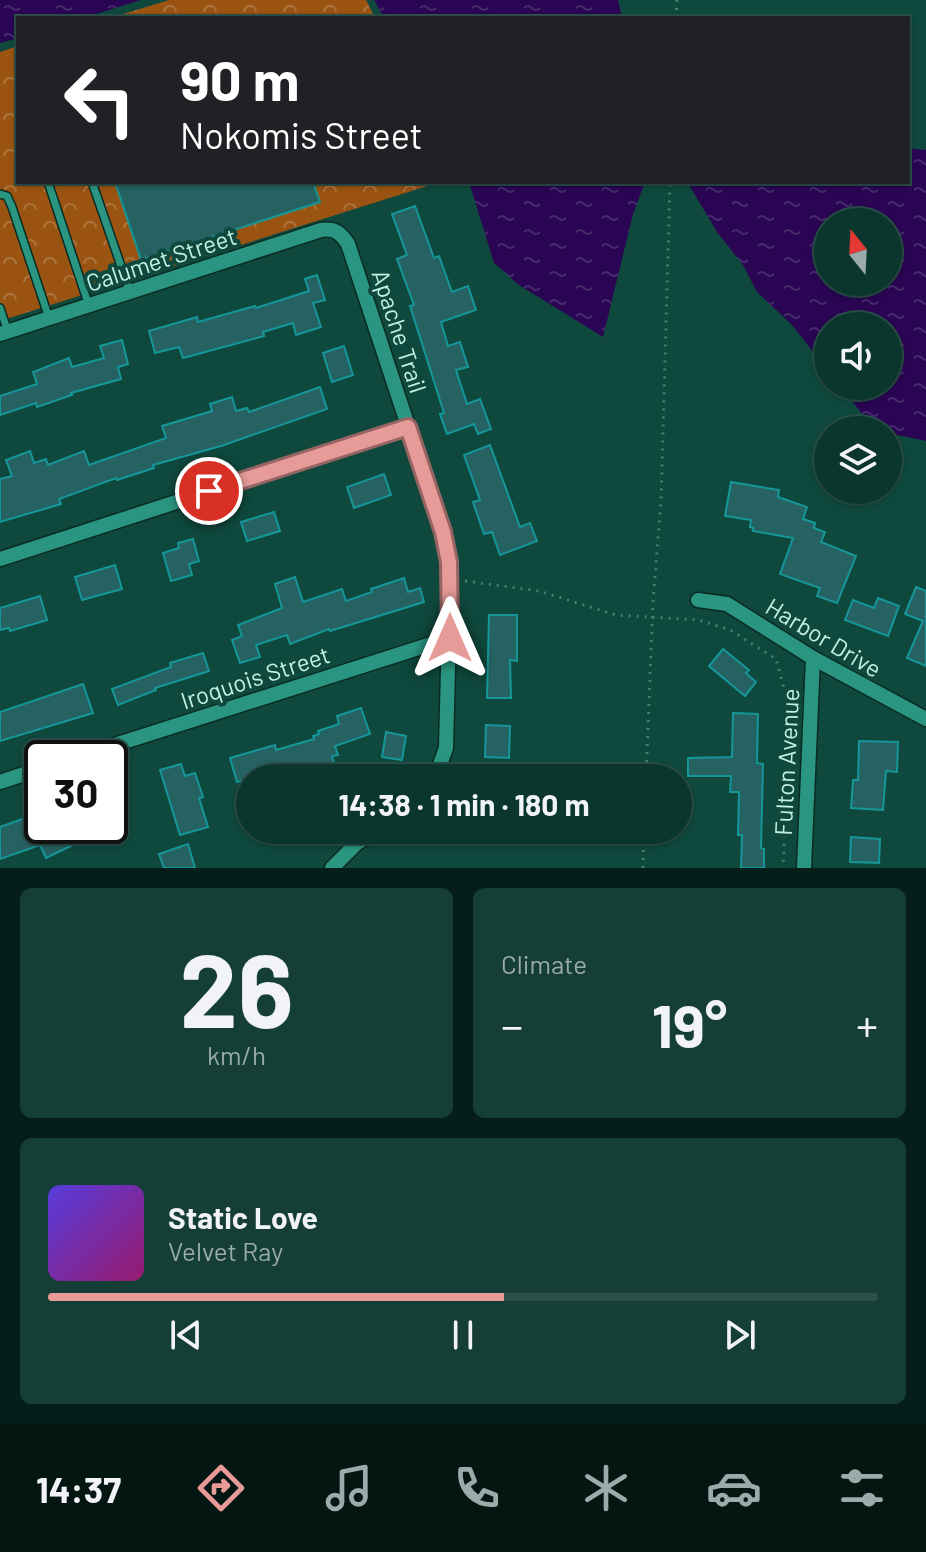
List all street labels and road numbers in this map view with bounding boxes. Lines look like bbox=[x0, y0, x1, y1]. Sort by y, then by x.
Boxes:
street label: Calumet Street bbox=[82, 221, 240, 297]
street label: Apache Trail bbox=[366, 266, 434, 396]
street label: Harbor Drive bbox=[761, 591, 887, 683]
street label: Iroquois Street bbox=[177, 639, 333, 715]
street label: Fulton Avenue bbox=[768, 688, 804, 836]

